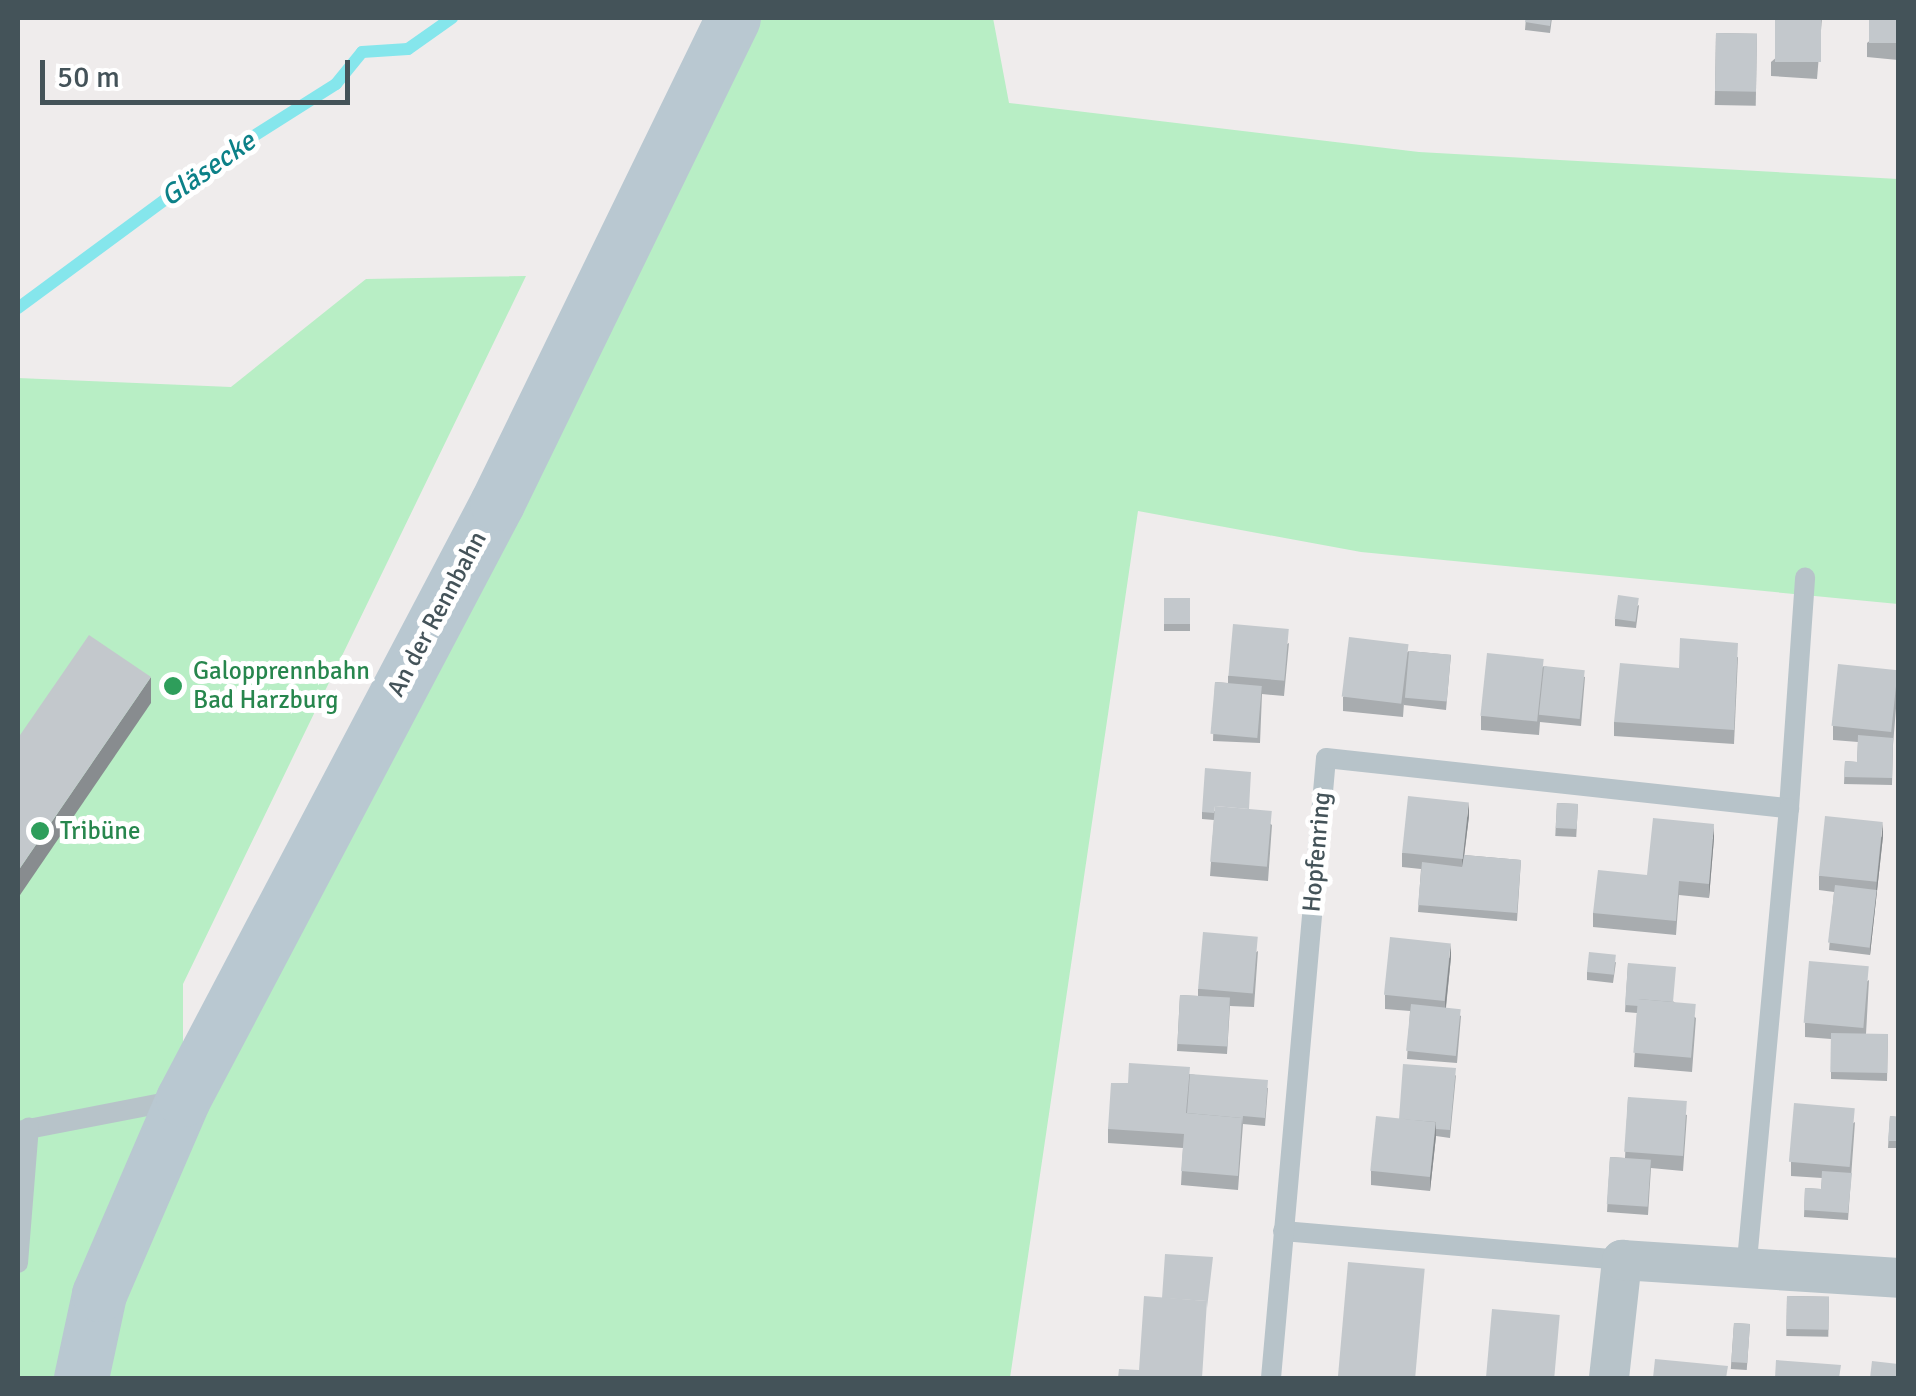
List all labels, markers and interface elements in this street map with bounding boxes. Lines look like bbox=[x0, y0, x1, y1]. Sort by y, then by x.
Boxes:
scale bar bbox=[45, 40, 355, 102]
text: 50 m bbox=[57, 59, 120, 96]
water label: Gläsecke bbox=[154, 124, 262, 214]
street label: An der Rennbahn bbox=[381, 526, 493, 702]
place label: Galopprennbahn Bad Harzburg bbox=[193, 657, 370, 716]
marker: Galopprennbahn Bad Harzburg bbox=[162, 675, 184, 697]
street label: Hopfenring bbox=[1297, 791, 1337, 913]
place label: Tribüne bbox=[60, 816, 141, 846]
marker: Tribüne bbox=[29, 820, 51, 842]

